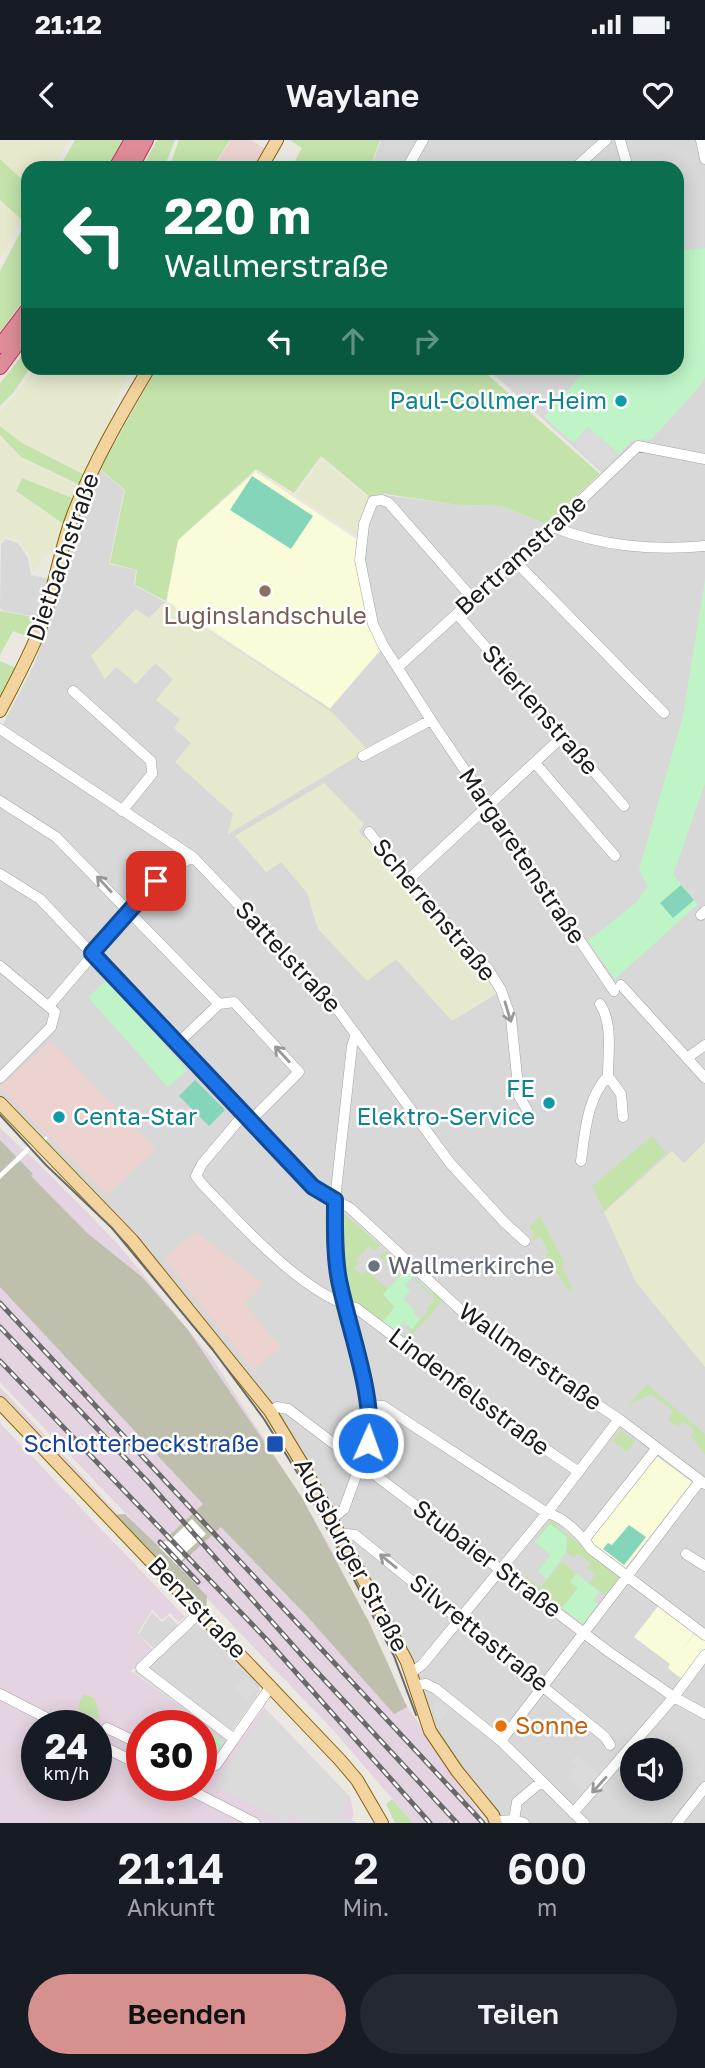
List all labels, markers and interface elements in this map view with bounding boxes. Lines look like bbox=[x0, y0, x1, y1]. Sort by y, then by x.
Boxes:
text: 21:12 bbox=[35, 9, 102, 40]
icon: back bbox=[28, 76, 66, 114]
text: Waylane bbox=[286, 76, 419, 114]
icon: heart bbox=[639, 76, 677, 114]
text: 220 m bbox=[164, 186, 311, 245]
icon: left bbox=[49, 189, 140, 280]
text: Wallmerstraße bbox=[164, 246, 388, 284]
icon: left bbox=[261, 322, 299, 360]
icon: ahead bbox=[334, 322, 372, 360]
icon: right bbox=[407, 322, 445, 360]
place label: Paul-Collmer-Heim bbox=[389, 385, 607, 414]
marker: Paul-Collmer-Heim bbox=[613, 393, 629, 409]
street label: Dietbachstraße bbox=[19, 469, 104, 644]
street label: Bertramstraße bbox=[449, 488, 591, 620]
marker: Luginslandschule bbox=[257, 583, 273, 599]
place label: Luginslandschule bbox=[163, 600, 367, 629]
street label: Stierlenstraße bbox=[477, 638, 606, 780]
street label: Margaretenstraße bbox=[454, 762, 593, 949]
street label: Scherrenstraße bbox=[367, 832, 503, 986]
pin bbox=[126, 851, 186, 911]
icon: arrive bbox=[137, 862, 175, 900]
one-way arrow bbox=[95, 876, 112, 893]
street label: Sattelstraße bbox=[230, 894, 348, 1018]
one-way arrow bbox=[502, 1000, 515, 1022]
one-way arrow bbox=[274, 1045, 290, 1063]
place label: FE Elektro-Service bbox=[356, 1073, 535, 1130]
marker: FE Elektro-Service bbox=[541, 1095, 557, 1111]
place label: Centa-Star bbox=[73, 1101, 197, 1130]
marker: Centa-Star bbox=[51, 1109, 67, 1125]
place label: Wallmerkirche bbox=[388, 1250, 554, 1279]
marker: Wallmerkirche bbox=[366, 1258, 382, 1274]
street label: Wallmerstraße bbox=[454, 1296, 608, 1416]
street label: Lindenfelsstraße bbox=[384, 1321, 556, 1461]
position arrow bbox=[331, 1406, 405, 1480]
place label: Schlotterbeckstraße bbox=[24, 1428, 259, 1457]
marker: Schlotterbeckstraße bbox=[265, 1434, 285, 1454]
street label: Augsburger Straße bbox=[289, 1453, 416, 1656]
street label: Stubaier Straße bbox=[408, 1493, 568, 1623]
street label: Benzstraße bbox=[143, 1550, 254, 1664]
one-way arrow bbox=[379, 1553, 397, 1569]
street label: Silvrettastraße bbox=[404, 1567, 555, 1697]
speed limit sign: 30 bbox=[126, 1710, 217, 1801]
place label: Sonne bbox=[515, 1710, 588, 1739]
marker: Sonne bbox=[493, 1718, 509, 1734]
text: 24 bbox=[45, 1725, 88, 1767]
map controls bbox=[620, 1738, 683, 1801]
button: sound bbox=[620, 1738, 683, 1801]
text: km/h bbox=[44, 1762, 89, 1784]
one-way arrow bbox=[591, 1775, 607, 1793]
text: 21:14 bbox=[118, 1843, 225, 1893]
text: 2 bbox=[353, 1843, 379, 1893]
text: 600 bbox=[507, 1843, 587, 1893]
text: Ankunft bbox=[127, 1893, 215, 1921]
text: Min. bbox=[342, 1893, 389, 1921]
text: m bbox=[537, 1893, 557, 1921]
button: Beenden bbox=[28, 1974, 346, 2054]
button: Teilen bbox=[360, 1974, 677, 2054]

